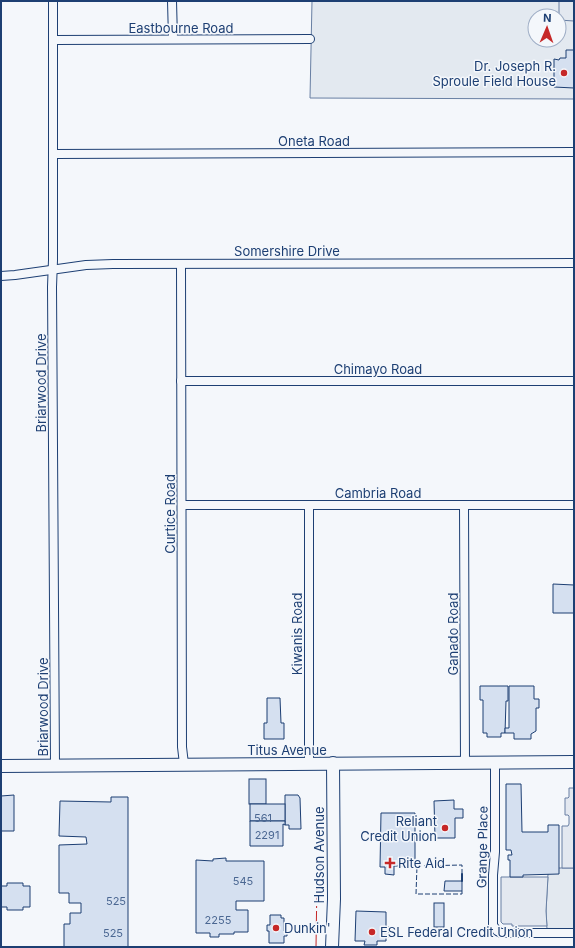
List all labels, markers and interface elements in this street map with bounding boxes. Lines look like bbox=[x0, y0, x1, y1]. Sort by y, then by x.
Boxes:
north arrow bbox=[527, 8, 567, 48]
text: N bbox=[543, 11, 552, 25]
street label: Eastbourne Road bbox=[128, 20, 234, 36]
place label: Dr. Joseph R. Sproule Field House bbox=[432, 58, 556, 89]
marker: Dr. Joseph R. Sproule Field House bbox=[559, 68, 569, 78]
street label: Oneta Road bbox=[278, 133, 350, 149]
street label: Somershire Drive bbox=[234, 243, 340, 259]
street label: Briarwood Drive bbox=[33, 334, 49, 432]
street label: Chimayo Road bbox=[334, 361, 422, 377]
street label: Curtice Road bbox=[162, 474, 178, 554]
street label: Cambria Road bbox=[335, 485, 421, 501]
street label: Kiwanis Road bbox=[289, 593, 305, 675]
street label: Ganado Road bbox=[445, 593, 461, 675]
street label: Briarwood Drive bbox=[35, 658, 51, 756]
street label: Titus Avenue bbox=[247, 742, 327, 758]
street label: Grange Place bbox=[473, 806, 491, 888]
street label: Hudson Avenue bbox=[311, 807, 327, 903]
house number: 561 bbox=[254, 811, 272, 825]
place label: Reliant Credit Union bbox=[360, 813, 437, 844]
marker: Reliant Credit Union bbox=[440, 823, 450, 833]
house number: 2291 bbox=[255, 828, 279, 842]
place label: Rite Aid bbox=[398, 855, 445, 871]
marker: Rite Aid bbox=[385, 858, 395, 868]
house number: 545 bbox=[233, 874, 254, 888]
house number: 525 bbox=[106, 894, 126, 908]
house number: 2255 bbox=[205, 913, 232, 927]
place label: Dunkin' bbox=[284, 920, 331, 936]
marker: Dunkin' bbox=[271, 923, 281, 933]
place label: ESL Federal Credit Union bbox=[380, 924, 533, 940]
house number: 525 bbox=[103, 926, 123, 940]
marker: ESL Federal Credit Union bbox=[367, 927, 377, 937]

